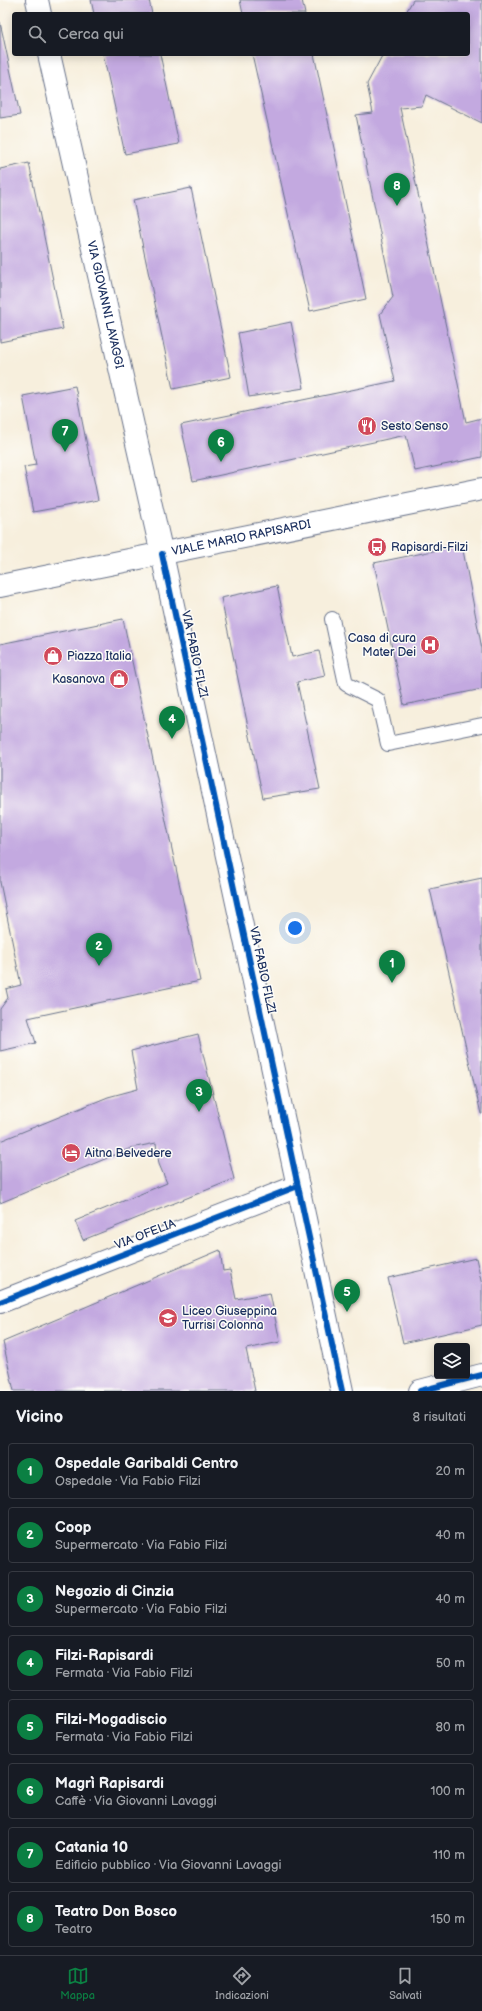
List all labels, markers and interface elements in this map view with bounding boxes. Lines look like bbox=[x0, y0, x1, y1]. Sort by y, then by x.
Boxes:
search box bbox=[12, 12, 470, 56]
icon: search bbox=[26, 23, 48, 45]
text: Cerca qui bbox=[58, 25, 124, 44]
pin: 8 bbox=[384, 173, 410, 206]
street label: VIA GIOVANNI LAVAGGI bbox=[83, 239, 127, 370]
restaurant icon: Sesto Senso bbox=[356, 415, 378, 437]
pin: 7 bbox=[52, 419, 78, 452]
place label: Sesto Senso bbox=[381, 419, 449, 434]
pin: 6 bbox=[208, 429, 234, 462]
street label: VIALE MARIO RAPISARDI bbox=[170, 517, 313, 559]
bus stop icon: Rapisardi-Filzi bbox=[366, 536, 388, 558]
place label: Rapisardi-Filzi bbox=[391, 540, 468, 555]
street label: VIA FABIO FILZI bbox=[178, 609, 211, 699]
place label: Casa di cura Mater Dei bbox=[348, 631, 416, 660]
hospital icon: Casa di cura Mater Dei bbox=[419, 634, 441, 656]
shop icon: Piazza Italia bbox=[42, 645, 64, 667]
place label: Piazza Italia bbox=[67, 649, 132, 664]
shop icon: Kasanova bbox=[108, 668, 130, 690]
place label: Kasanova bbox=[52, 672, 105, 687]
pin: 4 bbox=[159, 706, 185, 739]
your location bbox=[285, 918, 305, 938]
street label: VIA FABIO FILZI bbox=[246, 925, 279, 1015]
pin: 2 bbox=[86, 933, 112, 966]
pin: 1 bbox=[379, 950, 405, 983]
pin: 3 bbox=[186, 1079, 212, 1112]
hotel icon: Aitna Belvedere bbox=[60, 1142, 82, 1164]
place label: Aitna Belvedere bbox=[85, 1146, 172, 1161]
street label: VIA OFELIA bbox=[113, 1216, 178, 1253]
pin: 5 bbox=[334, 1279, 360, 1312]
place label: Liceo Giuseppina Turrisi Colonna bbox=[182, 1304, 277, 1333]
school or university icon: Liceo Giuseppina Turrisi Colonna bbox=[157, 1307, 179, 1329]
map controls bbox=[434, 1343, 470, 1379]
button: layers bbox=[434, 1343, 470, 1379]
text: Vicino bbox=[16, 1407, 63, 1427]
text: 8 risultati bbox=[413, 1409, 466, 1425]
text: Ospedale Garibaldi Centro bbox=[55, 1454, 238, 1473]
text: 1 bbox=[27, 1463, 33, 1479]
text: 20 m bbox=[435, 1463, 465, 1479]
text: Ospedale · Via Fabio Filzi bbox=[55, 1473, 201, 1489]
text: Coop bbox=[55, 1518, 91, 1537]
text: 2 bbox=[26, 1527, 34, 1543]
text: 40 m bbox=[435, 1527, 465, 1543]
text: Supermercato · Via Fabio Filzi bbox=[55, 1537, 227, 1553]
text: Negozio di Cinzia bbox=[55, 1582, 174, 1601]
text: 3 bbox=[26, 1591, 34, 1607]
text: 40 m bbox=[435, 1591, 465, 1607]
text: Supermercato · Via Fabio Filzi bbox=[55, 1601, 227, 1617]
text: Filzi-Rapisardi bbox=[55, 1646, 153, 1665]
text: 4 bbox=[26, 1655, 34, 1671]
text: 50 m bbox=[436, 1655, 465, 1671]
text: Fermata · Via Fabio Filzi bbox=[55, 1665, 193, 1681]
text: Filzi-Mogadiscio bbox=[55, 1710, 167, 1729]
text: 5 bbox=[26, 1719, 34, 1735]
text: 80 m bbox=[436, 1719, 465, 1735]
text: Fermata · Via Fabio Filzi bbox=[55, 1729, 193, 1745]
text: Magrì Rapisardi bbox=[55, 1774, 164, 1793]
text: 6 bbox=[26, 1783, 34, 1799]
text: 100 m bbox=[430, 1783, 465, 1799]
text: Caffè · Via Giovanni Lavaggi bbox=[55, 1793, 217, 1809]
text: Catania 10 bbox=[55, 1838, 128, 1857]
text: 7 bbox=[26, 1847, 34, 1863]
text: 110 m bbox=[433, 1847, 465, 1863]
text: Edificio pubblico · Via Giovanni Lavaggi bbox=[55, 1857, 282, 1873]
text: Teatro Don Bosco bbox=[55, 1902, 177, 1921]
text: 8 bbox=[26, 1911, 34, 1927]
text: 150 m bbox=[431, 1911, 465, 1927]
text: Teatro bbox=[55, 1921, 92, 1937]
tab: Mappa bbox=[60, 1965, 95, 2002]
tab: Indicazioni bbox=[215, 1965, 269, 2002]
tab: Salvati bbox=[389, 1965, 422, 2002]

